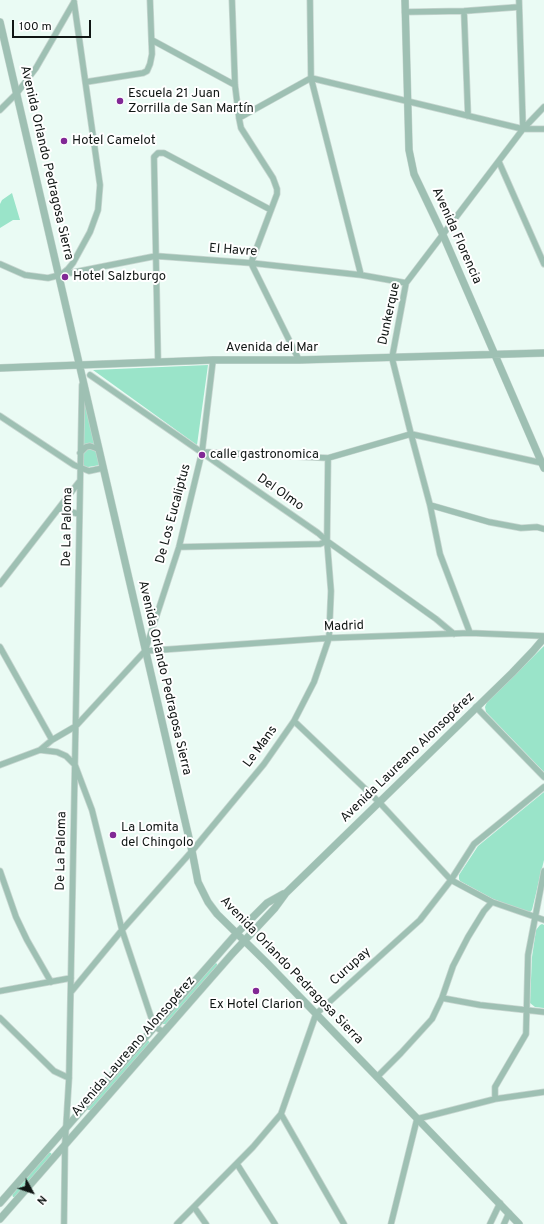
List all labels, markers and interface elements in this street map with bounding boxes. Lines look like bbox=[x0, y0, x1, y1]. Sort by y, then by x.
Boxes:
scale bar bbox=[14, 12, 93, 38]
text: 100 m bbox=[19, 19, 52, 35]
street label: Avenida Orlando Pedragosa Sierra bbox=[16, 64, 76, 262]
place label: Escuela 21 Juan Zorrilla de San Martín bbox=[128, 86, 254, 117]
marker: Escuela 21 Juan Zorrilla de San Martín bbox=[115, 96, 125, 106]
place label: Hotel Camelot bbox=[72, 133, 156, 149]
marker: Hotel Camelot bbox=[59, 136, 69, 146]
street label: Avenida Florencia bbox=[428, 185, 484, 287]
street label: El Havre bbox=[208, 242, 258, 260]
place label: Hotel Salzburgo bbox=[73, 269, 166, 285]
marker: Hotel Salzburgo bbox=[60, 272, 70, 282]
street label: Dunkerque bbox=[376, 281, 404, 347]
street label: Avenida del Mar bbox=[226, 340, 318, 356]
place label: calle gastronomica bbox=[210, 447, 319, 463]
marker: calle gastronomica bbox=[197, 450, 207, 460]
street label: De Los Eucaliptus bbox=[153, 462, 195, 566]
street label: Del Olmo bbox=[254, 471, 306, 515]
street label: De La Paloma bbox=[60, 487, 76, 567]
street label: Avenida Orlando Pedragosa Sierra bbox=[134, 579, 194, 777]
street label: Madrid bbox=[324, 619, 364, 635]
street label: Avenida Laureano Alonsopérez bbox=[338, 690, 478, 826]
street label: Le Mans bbox=[241, 723, 281, 771]
street label: De La Paloma bbox=[54, 811, 70, 891]
place label: La Lomita del Chingolo bbox=[121, 820, 193, 851]
marker: La Lomita del Chingolo bbox=[108, 830, 118, 840]
street label: Avenida Orlando Pedragosa Sierra bbox=[216, 894, 366, 1048]
street label: Curupay bbox=[327, 945, 375, 989]
street label: Avenida Laureano Alonsopérez bbox=[69, 974, 199, 1120]
marker: Ex Hotel Clarion bbox=[251, 986, 261, 996]
place label: Ex Hotel Clarion bbox=[209, 997, 303, 1013]
north arrow bbox=[12, 1172, 52, 1212]
text: N bbox=[33, 1192, 49, 1207]

